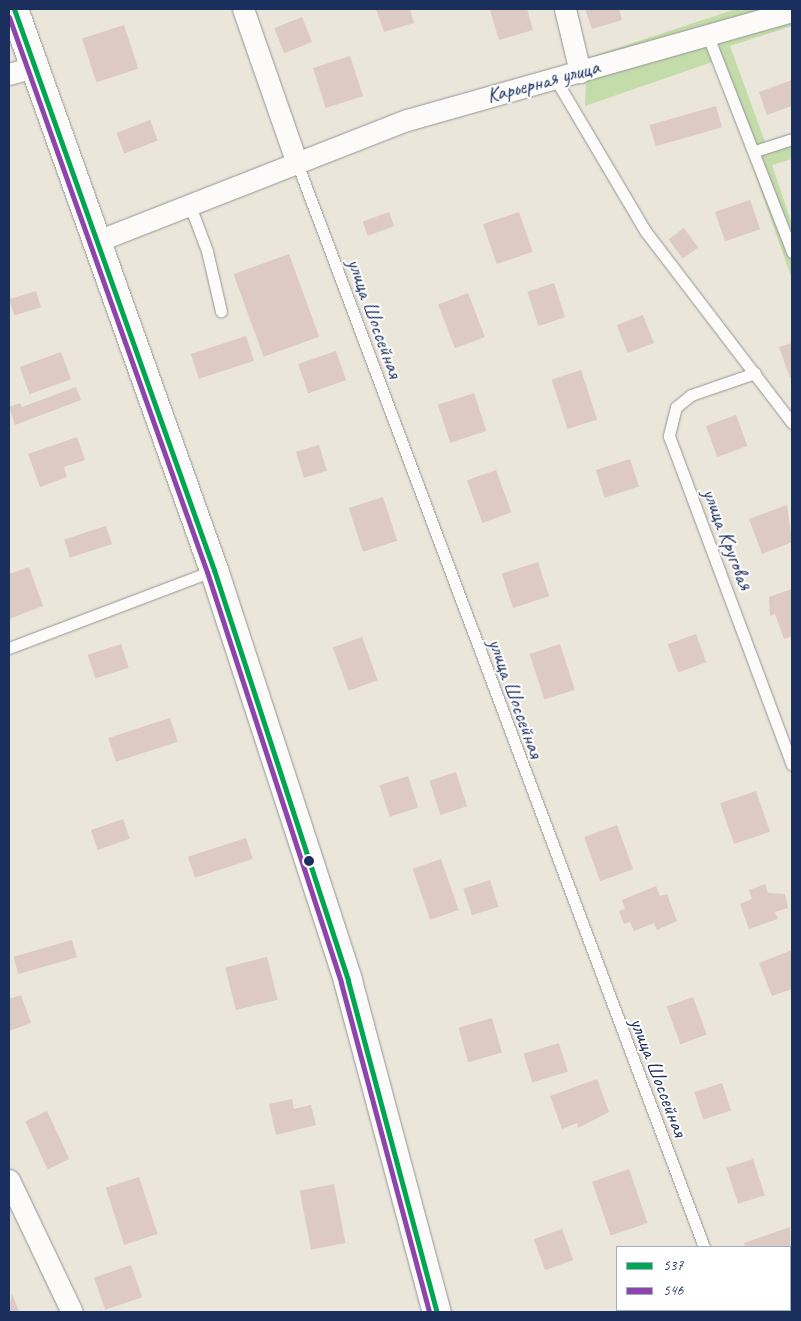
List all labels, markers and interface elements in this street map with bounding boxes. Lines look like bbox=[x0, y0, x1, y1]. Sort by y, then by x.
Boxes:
street label: Карьерная улица bbox=[483, 54, 603, 108]
street label: улица Шоссейная bbox=[342, 255, 408, 381]
street label: улица Круговая bbox=[697, 485, 759, 593]
street label: улица Шоссейная bbox=[483, 635, 549, 761]
unlabelled marker bbox=[304, 856, 314, 866]
street label: улица Шоссейная bbox=[625, 1014, 693, 1140]
legend bbox=[616, 1246, 791, 1311]
text: 537 bbox=[663, 1256, 683, 1275]
text: 546 bbox=[663, 1281, 683, 1300]

